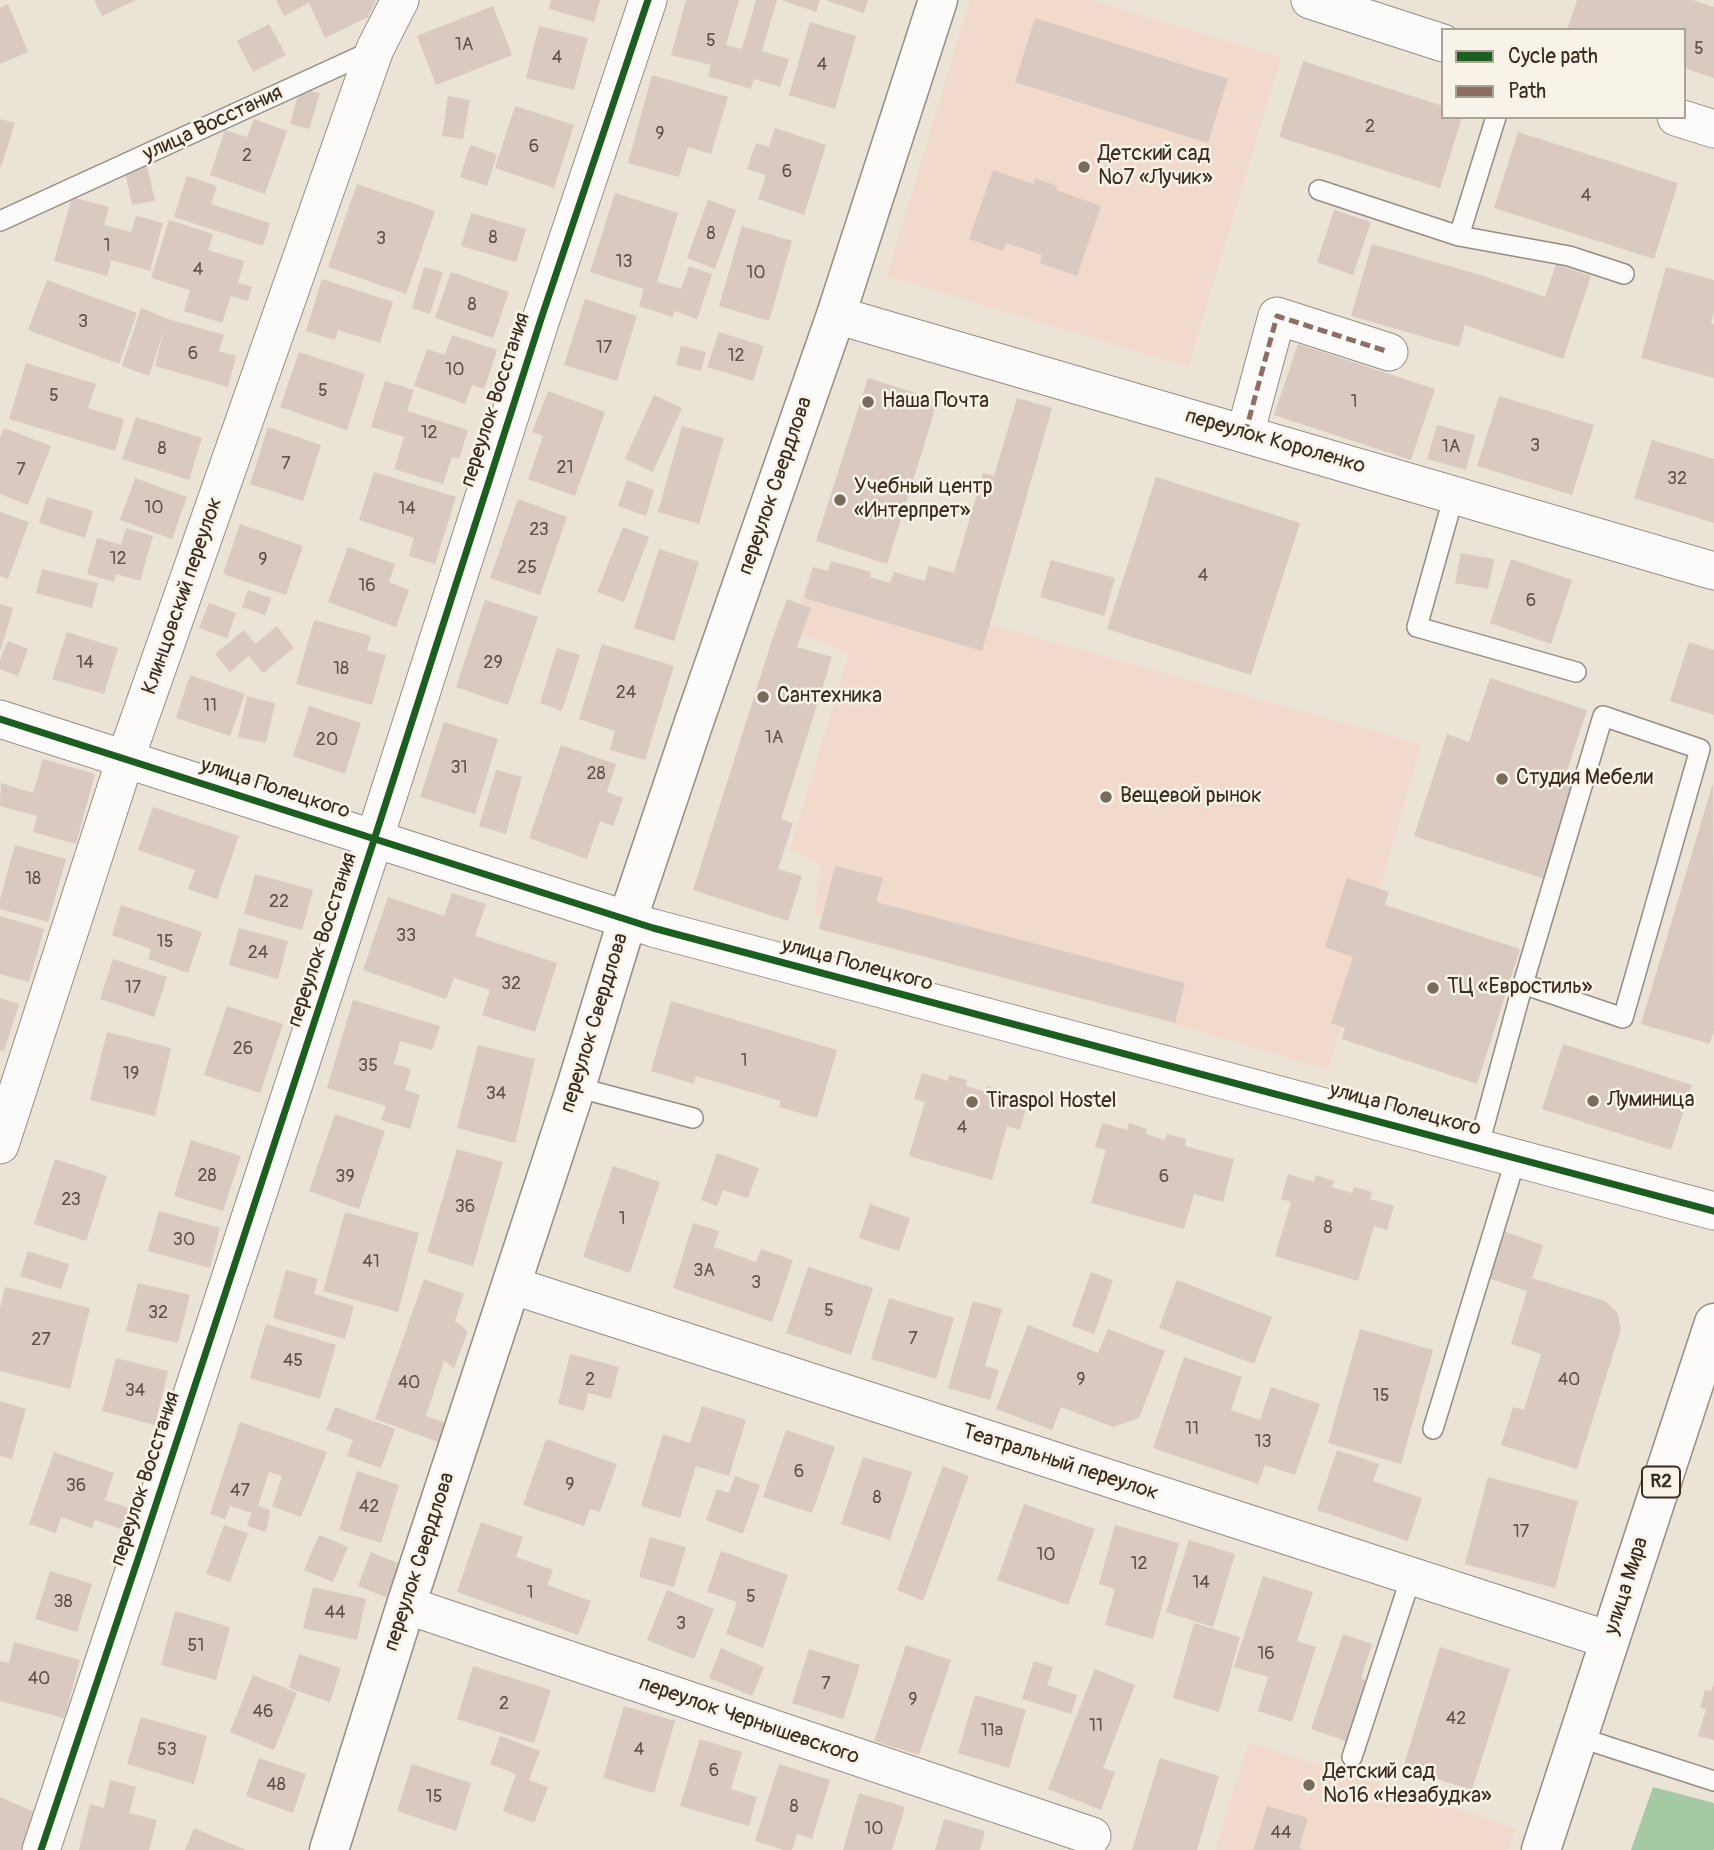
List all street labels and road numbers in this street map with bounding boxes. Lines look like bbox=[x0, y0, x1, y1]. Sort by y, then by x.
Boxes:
street label: улица Восстания bbox=[139, 81, 287, 167]
street label: переулок Восстания bbox=[456, 310, 536, 490]
street label: переулок Свердлова bbox=[734, 394, 818, 578]
street label: переулок Короленко bbox=[1182, 404, 1368, 480]
street label: Клинцовский переулок bbox=[137, 494, 229, 698]
street label: улица Полецкого bbox=[197, 753, 353, 825]
street label: переулок Восстания bbox=[283, 850, 363, 1030]
street label: переулок Свердлова bbox=[556, 930, 634, 1116]
street label: улица Полецкого bbox=[778, 933, 936, 997]
street label: улица Полецкого bbox=[1326, 1078, 1484, 1142]
street label: переулок Восстания bbox=[106, 1389, 186, 1569]
street label: Театральный переулок bbox=[959, 1419, 1161, 1507]
road number: R2 bbox=[1642, 1466, 1680, 1498]
street label: переулок Свердлова bbox=[379, 1469, 461, 1655]
street label: улица Мира bbox=[1599, 1534, 1655, 1638]
street label: переулок Чернышевского bbox=[635, 1671, 863, 1771]

